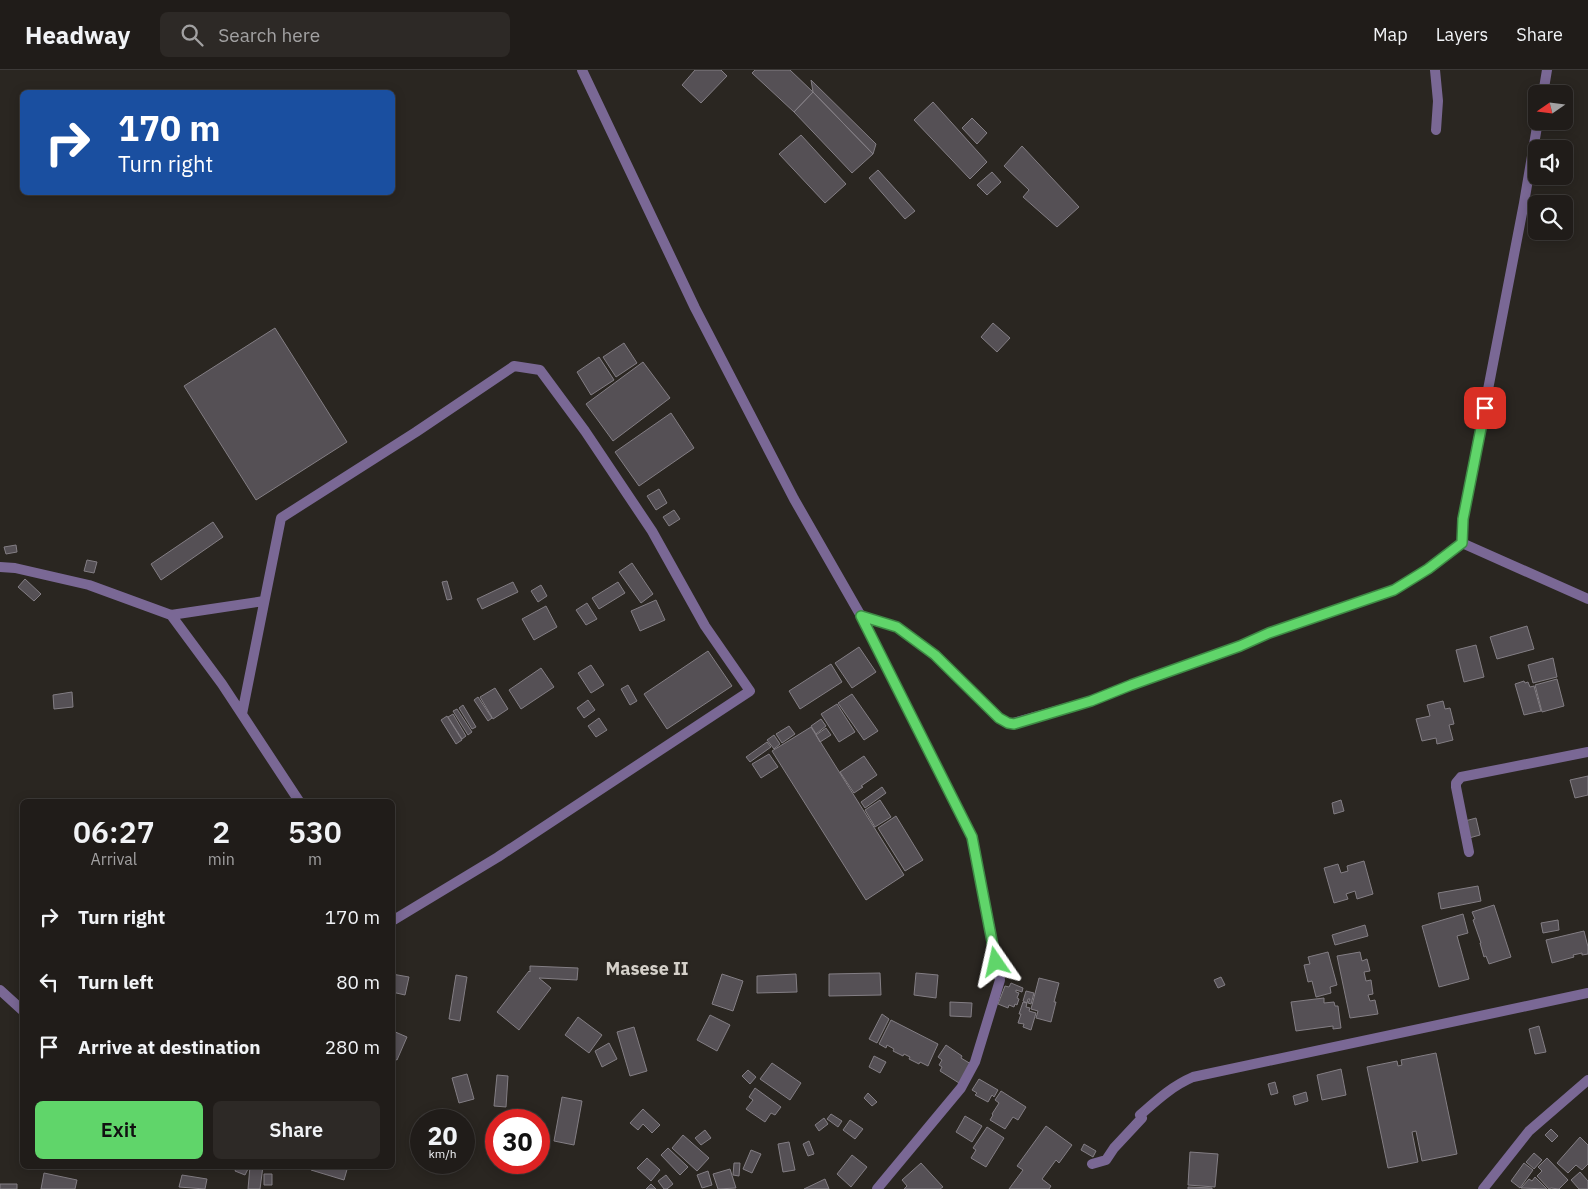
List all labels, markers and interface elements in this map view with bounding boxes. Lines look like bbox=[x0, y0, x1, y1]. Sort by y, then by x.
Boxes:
search box bbox=[160, 12, 510, 57]
text: Headway bbox=[25, 19, 130, 51]
icon: search bbox=[178, 21, 206, 49]
text: Search here bbox=[218, 23, 320, 47]
text: Map bbox=[1373, 23, 1408, 46]
text: Layers bbox=[1436, 23, 1488, 46]
text: Share bbox=[1516, 23, 1563, 46]
north arrow bbox=[1528, 85, 1572, 130]
map controls bbox=[1528, 85, 1573, 240]
text: 170 m bbox=[118, 105, 221, 151]
icon: right bbox=[35, 110, 100, 175]
button: sound bbox=[1528, 140, 1573, 185]
text: Turn right bbox=[118, 149, 213, 178]
button: search bbox=[1528, 195, 1573, 240]
pin bbox=[1464, 387, 1506, 429]
icon: arrive bbox=[1471, 394, 1499, 422]
text: 06:27 bbox=[73, 812, 155, 851]
text: 2 bbox=[212, 812, 230, 851]
text: 530 bbox=[288, 812, 342, 851]
text: Arrival bbox=[91, 849, 137, 869]
text: min bbox=[208, 849, 235, 869]
text: m bbox=[308, 849, 322, 869]
icon: right bbox=[35, 903, 63, 931]
text: Turn right bbox=[78, 905, 165, 929]
text: 170 m bbox=[325, 905, 380, 929]
position arrow bbox=[969, 935, 1021, 987]
district label: Masese II bbox=[605, 957, 689, 980]
icon: left bbox=[35, 968, 63, 996]
text: Turn left bbox=[78, 970, 154, 994]
text: 80 m bbox=[336, 970, 380, 994]
icon: arrive bbox=[35, 1033, 63, 1061]
text: Arrive at destination bbox=[78, 1035, 261, 1059]
text: 280 m bbox=[325, 1035, 380, 1059]
button: Exit bbox=[35, 1101, 203, 1159]
button: Share bbox=[213, 1101, 380, 1159]
speed limit sign: 30 bbox=[485, 1109, 550, 1174]
text: 20 bbox=[427, 1119, 458, 1152]
text: km/h bbox=[428, 1146, 457, 1161]

